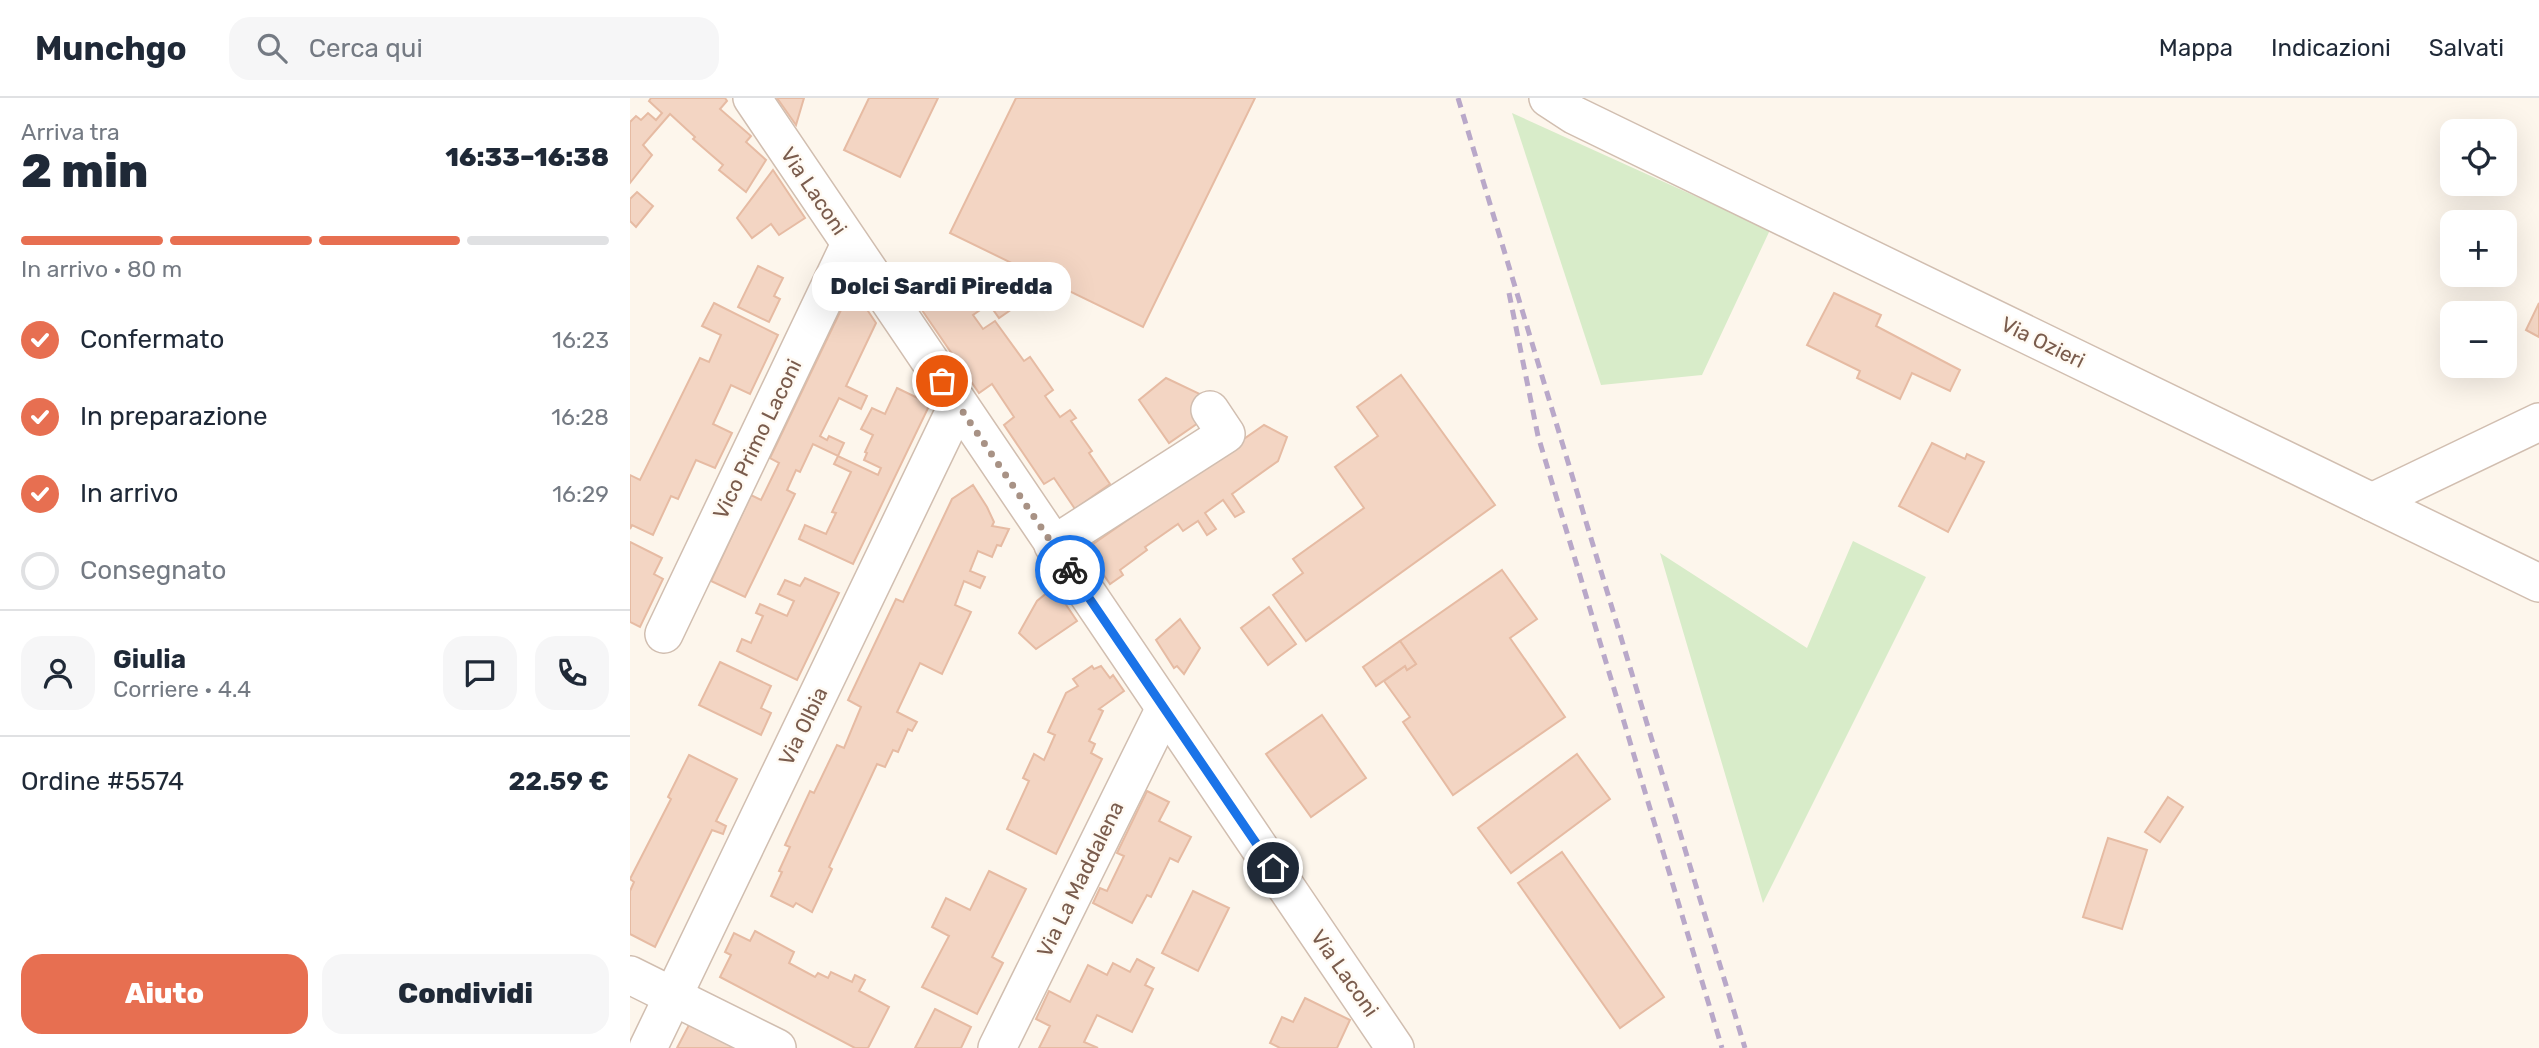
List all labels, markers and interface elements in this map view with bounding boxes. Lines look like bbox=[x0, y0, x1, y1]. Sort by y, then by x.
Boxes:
search box bbox=[229, 17, 719, 80]
text: Munchgo bbox=[35, 29, 187, 68]
icon: search bbox=[253, 29, 291, 67]
text: Cerca qui bbox=[309, 33, 423, 64]
text: Mappa bbox=[2159, 34, 2233, 62]
text: Indicazioni bbox=[2271, 34, 2391, 62]
text: Salvati bbox=[2429, 34, 2504, 62]
text: Arriva tra bbox=[21, 118, 120, 146]
map controls bbox=[2440, 119, 2517, 378]
button: locate bbox=[2440, 119, 2517, 196]
text: 16:33–16:38 bbox=[445, 142, 609, 173]
street label: Via Laconi bbox=[776, 142, 852, 240]
text: 2 min bbox=[21, 144, 148, 199]
button: + bbox=[2440, 210, 2517, 287]
text: In arrivo · 80 m bbox=[21, 255, 182, 283]
callout: Dolci Sardi Piredda bbox=[812, 262, 1072, 311]
text: Dolci Sardi Piredda bbox=[830, 272, 1053, 300]
button: − bbox=[2440, 301, 2517, 378]
street label: Via Ozieri bbox=[1997, 311, 2089, 373]
icon: check bbox=[21, 321, 59, 359]
text: Confermato bbox=[80, 324, 224, 355]
text: 16:23 bbox=[552, 326, 609, 354]
pin bbox=[912, 351, 972, 411]
street label: Vico Primo Laconi bbox=[707, 355, 807, 523]
icon: bag bbox=[923, 362, 961, 400]
icon: check bbox=[21, 398, 59, 436]
text: In preparazione bbox=[80, 401, 268, 432]
text: 16:28 bbox=[551, 403, 609, 431]
icon: check bbox=[21, 475, 59, 513]
text: In arrivo bbox=[80, 478, 178, 509]
text: 16:29 bbox=[552, 480, 609, 508]
courier bbox=[1035, 535, 1105, 605]
icon: bike bbox=[1051, 551, 1089, 589]
text: Consegnato bbox=[80, 555, 226, 586]
button: person bbox=[21, 636, 95, 710]
button: chat bbox=[443, 636, 517, 710]
button: phone bbox=[535, 636, 609, 710]
text: Giulia bbox=[113, 644, 186, 675]
text: Corriere · 4.4 bbox=[113, 675, 251, 703]
street label: Via Olbia bbox=[773, 683, 833, 769]
text: Ordine #5574 bbox=[21, 766, 184, 797]
text: 22.59 € bbox=[508, 766, 609, 797]
street label: Via La Maddalena bbox=[1031, 797, 1129, 961]
pin bbox=[1243, 838, 1303, 898]
icon: home bbox=[1254, 849, 1292, 887]
street label: Via Laconi bbox=[1306, 925, 1384, 1021]
button: Aiuto bbox=[21, 954, 308, 1034]
button: Condividi bbox=[322, 954, 609, 1034]

